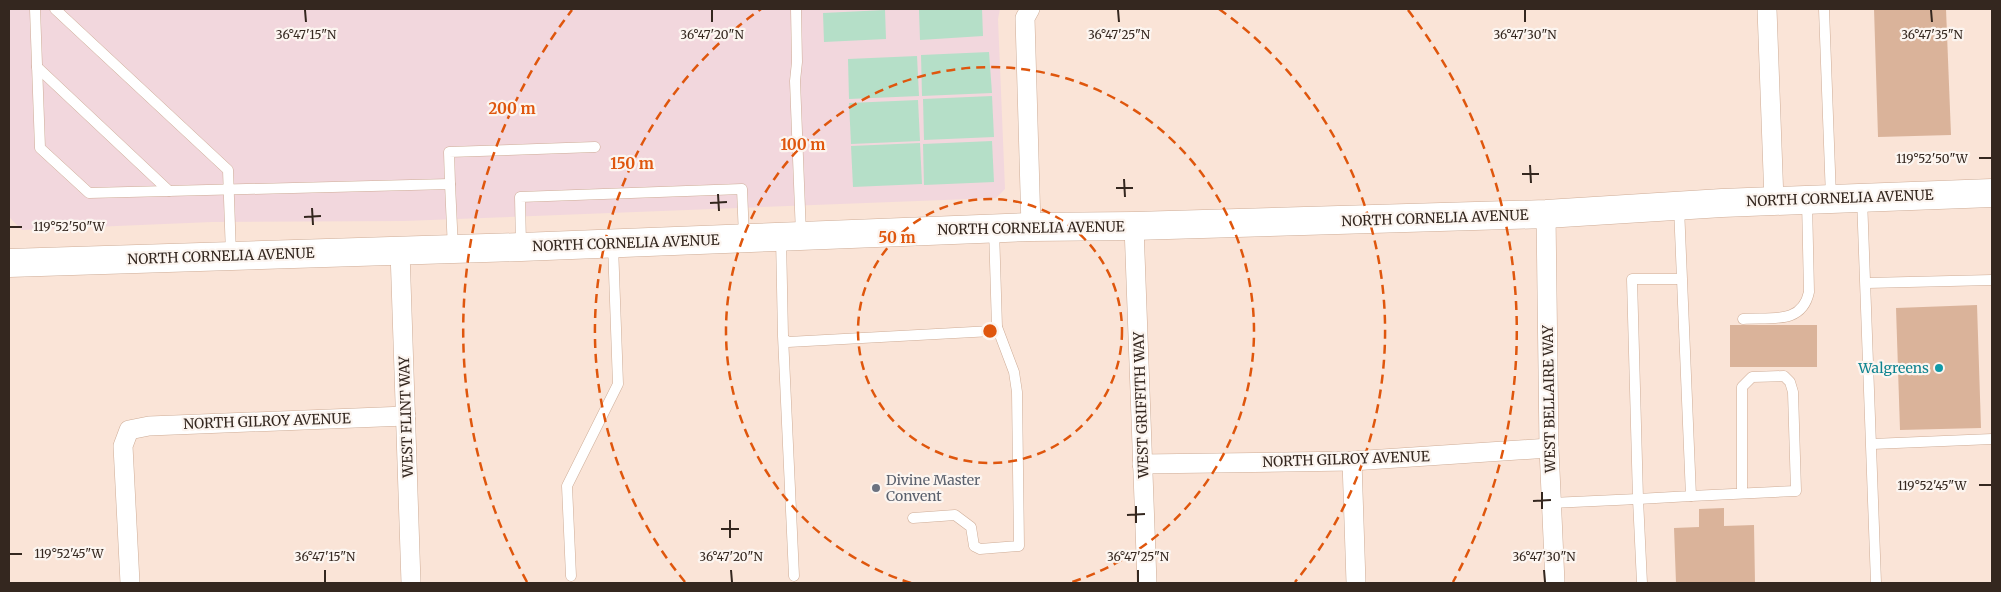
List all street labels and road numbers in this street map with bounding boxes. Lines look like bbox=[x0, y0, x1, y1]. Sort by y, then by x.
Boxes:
street label: NORTH CORNELIA AVENUE bbox=[1746, 186, 1934, 210]
street label: NORTH CORNELIA AVENUE bbox=[1341, 206, 1529, 230]
street label: NORTH CORNELIA AVENUE bbox=[937, 217, 1125, 239]
street label: NORTH CORNELIA AVENUE bbox=[532, 231, 720, 255]
street label: NORTH CORNELIA AVENUE bbox=[127, 244, 315, 268]
street label: WEST BELLAIRE WAY bbox=[1539, 324, 1559, 474]
street label: WEST GRIFFITH WAY bbox=[1129, 330, 1153, 480]
street label: WEST FLINT WAY bbox=[395, 355, 417, 479]
street label: NORTH GILROY AVENUE bbox=[183, 409, 351, 433]
street label: NORTH GILROY AVENUE bbox=[1262, 447, 1430, 471]

